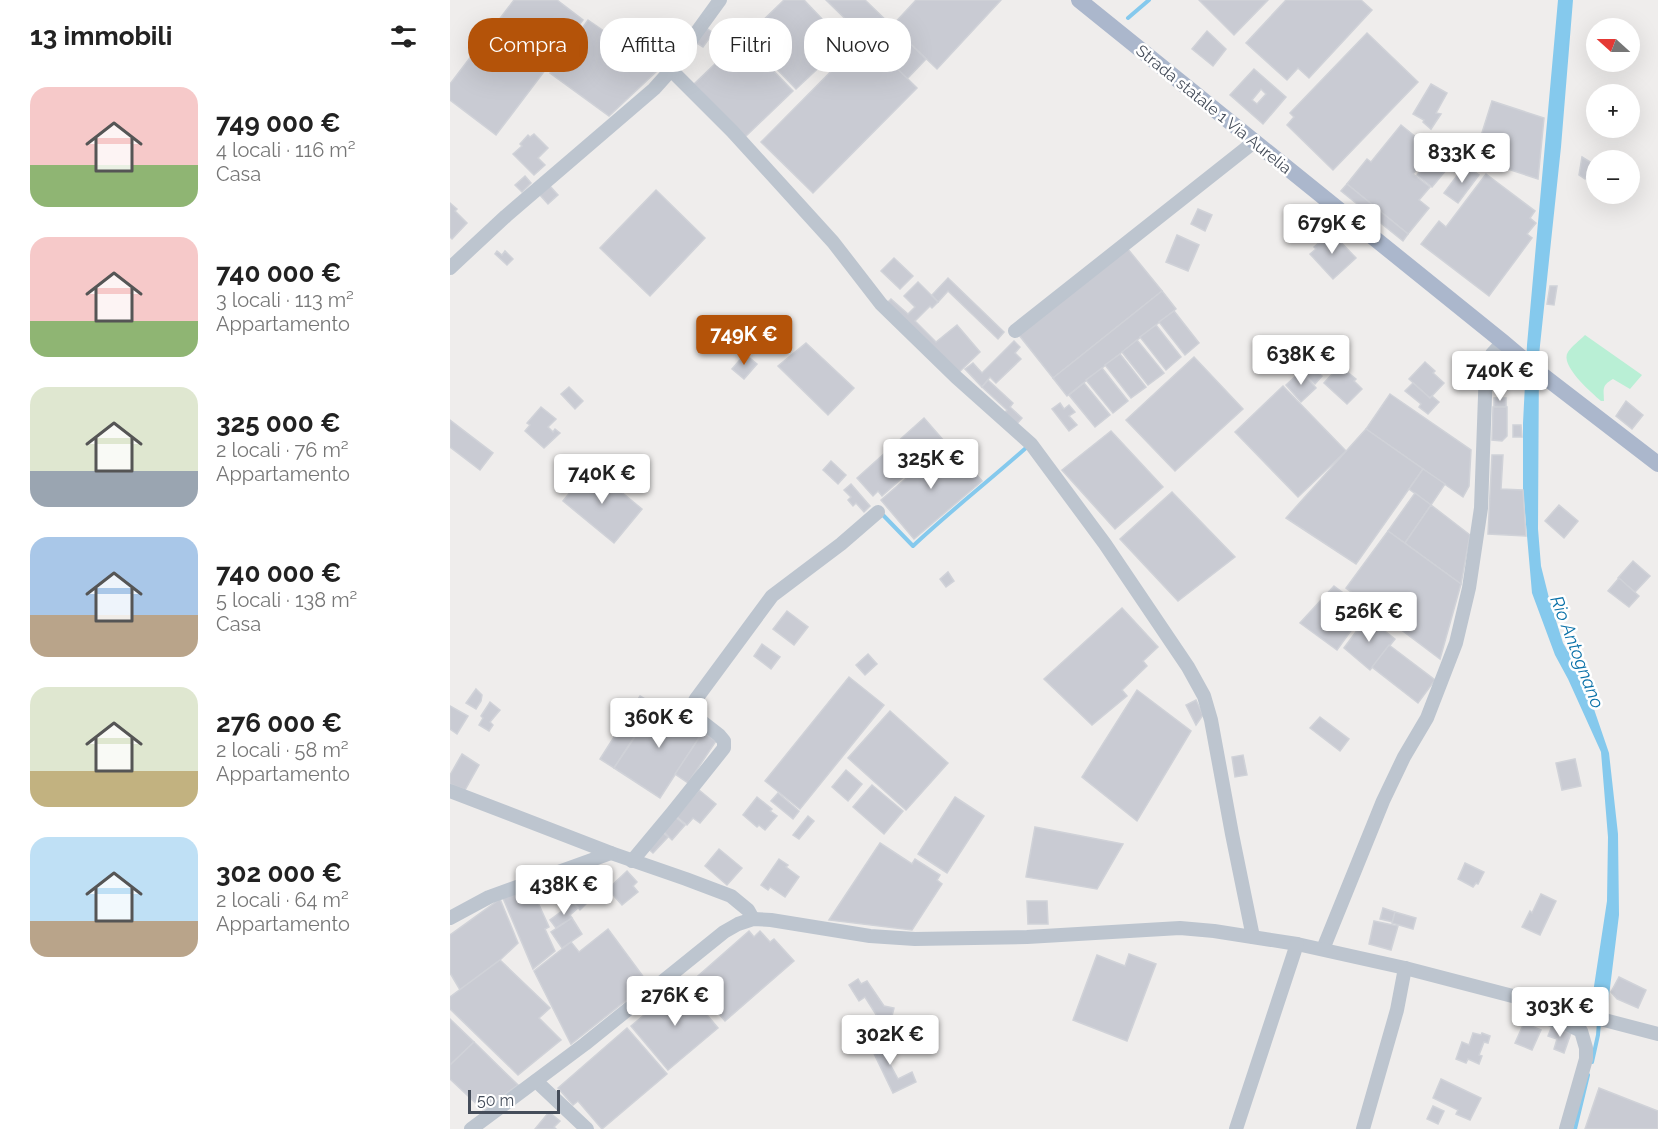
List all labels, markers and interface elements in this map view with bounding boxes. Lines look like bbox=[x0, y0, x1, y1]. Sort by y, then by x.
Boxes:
chip: Compra bbox=[468, 18, 588, 72]
chip: Affitta bbox=[600, 18, 697, 72]
chip: Filtri bbox=[709, 18, 792, 72]
chip: Nuovo bbox=[804, 18, 911, 72]
north arrow bbox=[1586, 18, 1640, 72]
map controls bbox=[1586, 18, 1640, 204]
icon: filters bbox=[387, 20, 420, 53]
text: 13 immobili bbox=[30, 21, 172, 51]
street label: Strada statale 1 Via Aurelia bbox=[1132, 41, 1295, 178]
button: + bbox=[1586, 84, 1640, 138]
text: 749 000 € bbox=[216, 108, 341, 138]
icon: home bbox=[78, 111, 150, 183]
pin: 833K € bbox=[1413, 133, 1511, 184]
text: 4 locali · 116 m² bbox=[216, 138, 355, 162]
text: 833K € bbox=[1428, 140, 1496, 164]
button: − bbox=[1586, 150, 1640, 204]
text: Casa bbox=[216, 162, 261, 186]
pin: 679K € bbox=[1283, 204, 1381, 255]
text: 679K € bbox=[1297, 211, 1367, 235]
text: 740 000 € bbox=[216, 258, 342, 288]
icon: home bbox=[78, 261, 150, 333]
text: 3 locali · 113 m² bbox=[216, 288, 354, 312]
text: Appartamento bbox=[216, 312, 350, 336]
pin: 749K € bbox=[695, 315, 793, 366]
text: 749K € bbox=[710, 322, 778, 346]
pin: 638K € bbox=[1252, 335, 1350, 386]
text: 638K € bbox=[1266, 342, 1336, 366]
pin: 740K € bbox=[1451, 351, 1549, 402]
text: 740K € bbox=[1466, 358, 1534, 382]
text: 325 000 € bbox=[216, 408, 341, 438]
icon: home bbox=[78, 411, 150, 483]
text: 2 locali · 76 m² bbox=[216, 438, 349, 462]
pin: 325K € bbox=[882, 439, 980, 490]
text: 325K € bbox=[897, 446, 965, 470]
pin: 740K € bbox=[553, 454, 651, 505]
text: 740K € bbox=[568, 461, 636, 485]
text: Appartamento bbox=[216, 462, 350, 486]
text: 740 000 € bbox=[216, 558, 342, 588]
icon: home bbox=[78, 561, 150, 633]
text: 5 locali · 138 m² bbox=[216, 588, 357, 612]
pin: 526K € bbox=[1320, 592, 1418, 643]
water label: Rio Antognano bbox=[1546, 593, 1609, 711]
text: 526K € bbox=[1335, 599, 1403, 623]
text: Casa bbox=[216, 612, 261, 636]
pin: 360K € bbox=[610, 698, 708, 749]
text: 360K € bbox=[624, 705, 694, 729]
text: 276 000 € bbox=[216, 708, 342, 738]
icon: home bbox=[78, 711, 150, 783]
text: 2 locali · 58 m² bbox=[216, 738, 349, 762]
text: Appartamento bbox=[216, 762, 350, 786]
text: 302 000 € bbox=[216, 858, 342, 888]
icon: home bbox=[78, 861, 150, 933]
pin: 438K € bbox=[515, 865, 613, 916]
text: 438K € bbox=[530, 872, 598, 896]
text: 2 locali · 64 m² bbox=[216, 888, 349, 912]
text: Appartamento bbox=[216, 912, 350, 936]
pin: 276K € bbox=[626, 976, 724, 1027]
text: 276K € bbox=[641, 983, 709, 1007]
pin: 303K € bbox=[1511, 987, 1609, 1038]
text: 303K € bbox=[1526, 994, 1594, 1018]
pin: 302K € bbox=[841, 1015, 939, 1066]
text: 302K € bbox=[856, 1022, 924, 1046]
scale bar bbox=[468, 1087, 560, 1114]
text: 50 m bbox=[477, 1091, 514, 1110]

